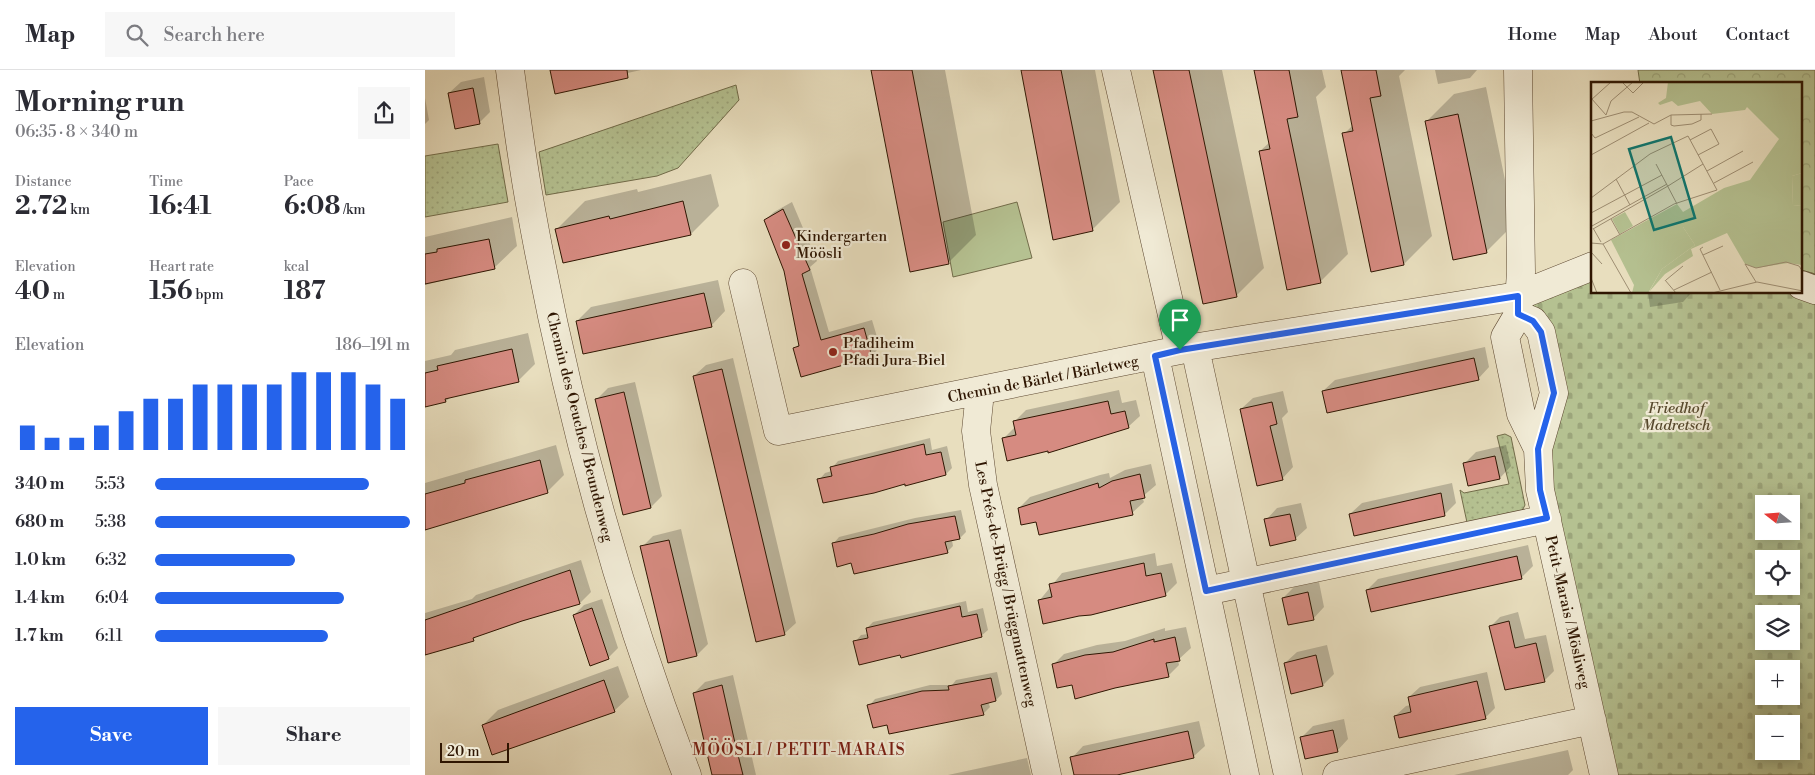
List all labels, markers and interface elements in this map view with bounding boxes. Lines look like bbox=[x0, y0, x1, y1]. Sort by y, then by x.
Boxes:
search box bbox=[105, 12, 455, 57]
text: Map bbox=[25, 20, 75, 50]
icon: search bbox=[123, 21, 151, 49]
text: Search here bbox=[163, 23, 265, 47]
text: Home bbox=[1508, 23, 1557, 46]
text: Map bbox=[1585, 23, 1621, 46]
text: About bbox=[1649, 23, 1698, 46]
text: Contact bbox=[1726, 23, 1790, 46]
inset map bbox=[1591, 82, 1803, 294]
text: Morning run bbox=[15, 85, 184, 120]
button: share bbox=[358, 87, 410, 139]
text: 06:35 · 8 × 340 m bbox=[15, 122, 138, 142]
text: Distance bbox=[15, 173, 72, 191]
text: Time bbox=[149, 173, 183, 191]
text: Pace bbox=[284, 173, 314, 191]
text: 2.72 bbox=[15, 191, 67, 222]
text: 16:41 bbox=[149, 191, 211, 222]
text: 6:08 bbox=[284, 191, 340, 222]
text: km bbox=[67, 201, 90, 219]
text: /km bbox=[340, 201, 365, 219]
place label: Kindergarten Möösli bbox=[796, 227, 887, 263]
marker: Kindergarten Möösli bbox=[780, 239, 792, 251]
text: Elevation bbox=[15, 258, 76, 276]
text: Heart rate bbox=[149, 258, 214, 276]
text: kcal bbox=[284, 258, 309, 276]
text: 40 bbox=[15, 276, 50, 307]
text: 156 bbox=[149, 276, 193, 307]
text: 187 bbox=[284, 276, 325, 307]
text: m bbox=[50, 286, 65, 304]
text: bpm bbox=[193, 286, 224, 304]
pin bbox=[1159, 299, 1201, 350]
icon: arrive bbox=[1166, 306, 1194, 334]
street label: Chemin des Oeuches / Beundenweg bbox=[542, 310, 617, 544]
place label: Pfadiheim Pfadi Jura-Biel bbox=[843, 334, 946, 370]
text: Elevation bbox=[15, 335, 84, 355]
text: 186–191 m bbox=[336, 335, 410, 355]
marker: Pfadiheim Pfadi Jura-Biel bbox=[827, 346, 839, 358]
street label: Chemin de Bärlet / Bärletweg bbox=[946, 352, 1140, 407]
park label: Friedhof Madretsch bbox=[1642, 399, 1711, 435]
street label: Les Prés-de-Brügg / Brüggmattenweg bbox=[970, 459, 1041, 709]
text: 340 m bbox=[15, 474, 64, 494]
text: 5:53 bbox=[95, 474, 125, 494]
north arrow bbox=[1755, 495, 1800, 540]
map controls bbox=[1755, 495, 1800, 760]
text: 680 m bbox=[15, 512, 64, 532]
text: 5:38 bbox=[95, 512, 126, 532]
street label: Petit-Marais / Mösliweg bbox=[1541, 534, 1594, 691]
text: 1.0 km bbox=[15, 550, 66, 570]
text: 6:32 bbox=[95, 550, 126, 570]
button: locate bbox=[1755, 550, 1800, 595]
text: 1.4 km bbox=[15, 588, 65, 608]
text: 6:04 bbox=[95, 588, 128, 608]
button: layers bbox=[1755, 605, 1800, 650]
text: 1.7 km bbox=[15, 626, 64, 646]
text: 6:11 bbox=[95, 626, 123, 646]
button: + bbox=[1755, 660, 1800, 705]
button: Save bbox=[15, 707, 208, 765]
button: Share bbox=[218, 707, 410, 765]
button: − bbox=[1755, 715, 1800, 760]
district label: MÖÖSLI / PETIT-MARAIS bbox=[692, 738, 906, 760]
scale bar bbox=[440, 740, 509, 763]
text: 20 m bbox=[447, 743, 479, 761]

